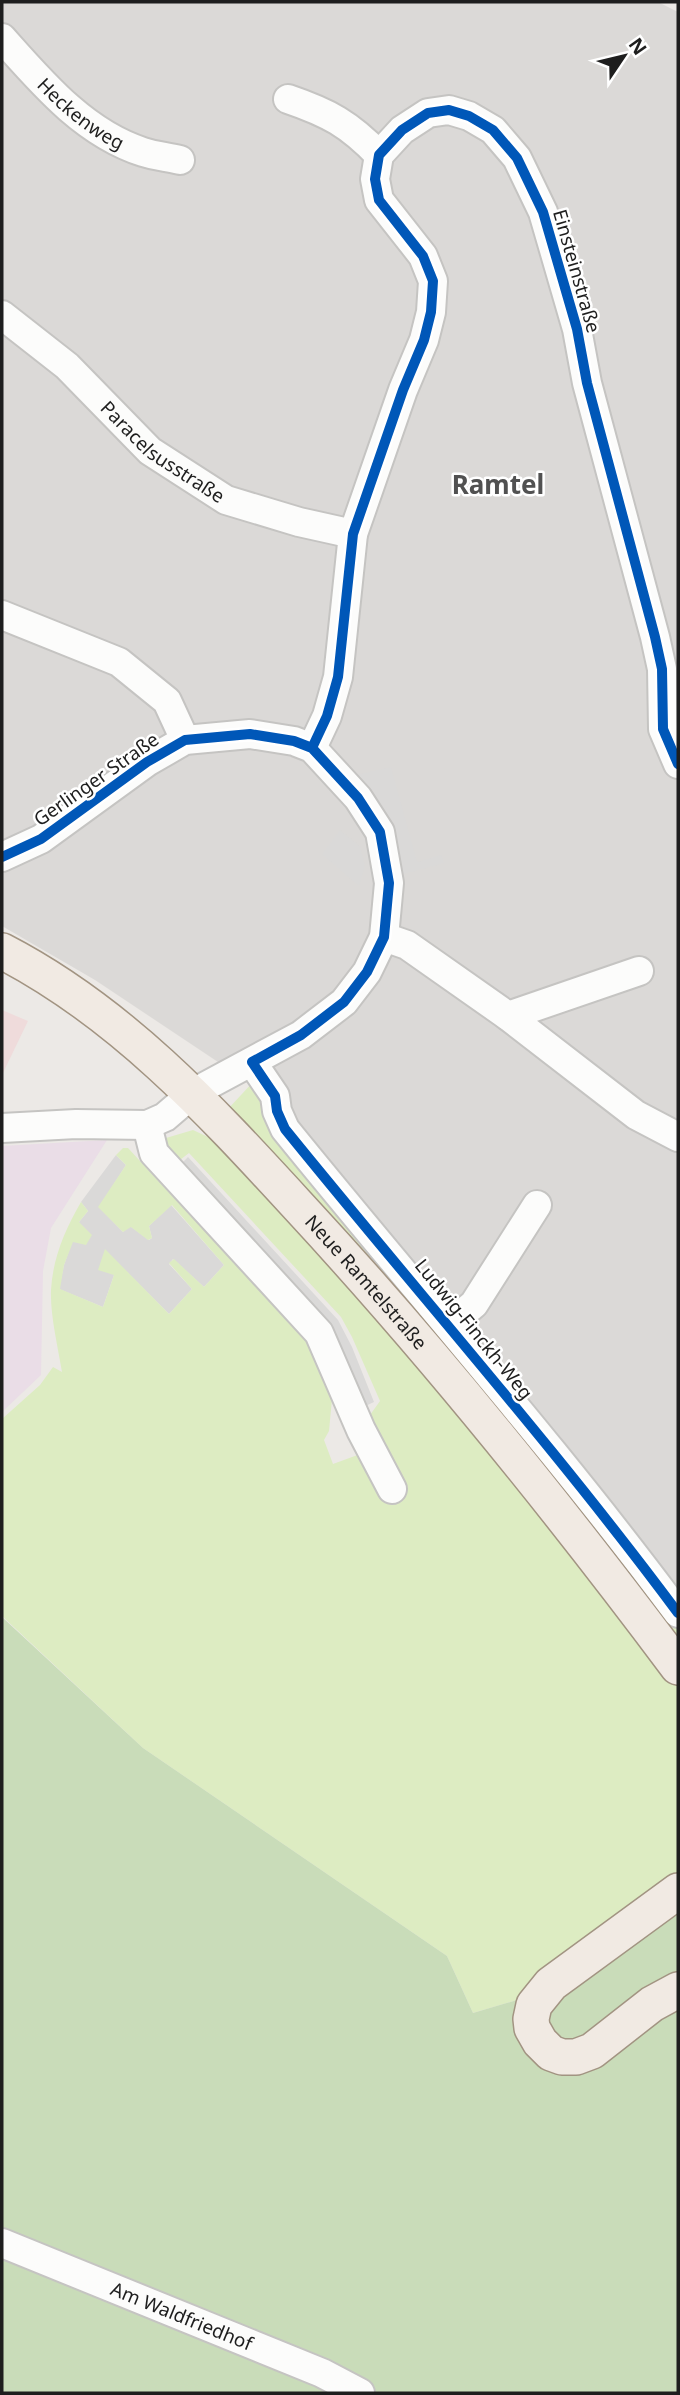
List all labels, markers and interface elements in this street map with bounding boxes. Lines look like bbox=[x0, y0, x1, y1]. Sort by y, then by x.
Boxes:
north arrow bbox=[589, 21, 659, 91]
text: N bbox=[623, 32, 653, 60]
street label: Heckenweg bbox=[32, 72, 129, 156]
street label: Einsteinstraße bbox=[547, 206, 607, 336]
street label: Paracelsusstraße bbox=[95, 395, 230, 509]
district label: Ramtel bbox=[452, 466, 544, 502]
street label: Gerlinger Straße bbox=[28, 726, 164, 832]
street label: Neue Ramtelstraße bbox=[299, 1209, 433, 1355]
street label: Ludwig-Finckh-Weg bbox=[409, 1253, 539, 1405]
street label: Am Waldfriedhof bbox=[107, 2276, 258, 2357]

